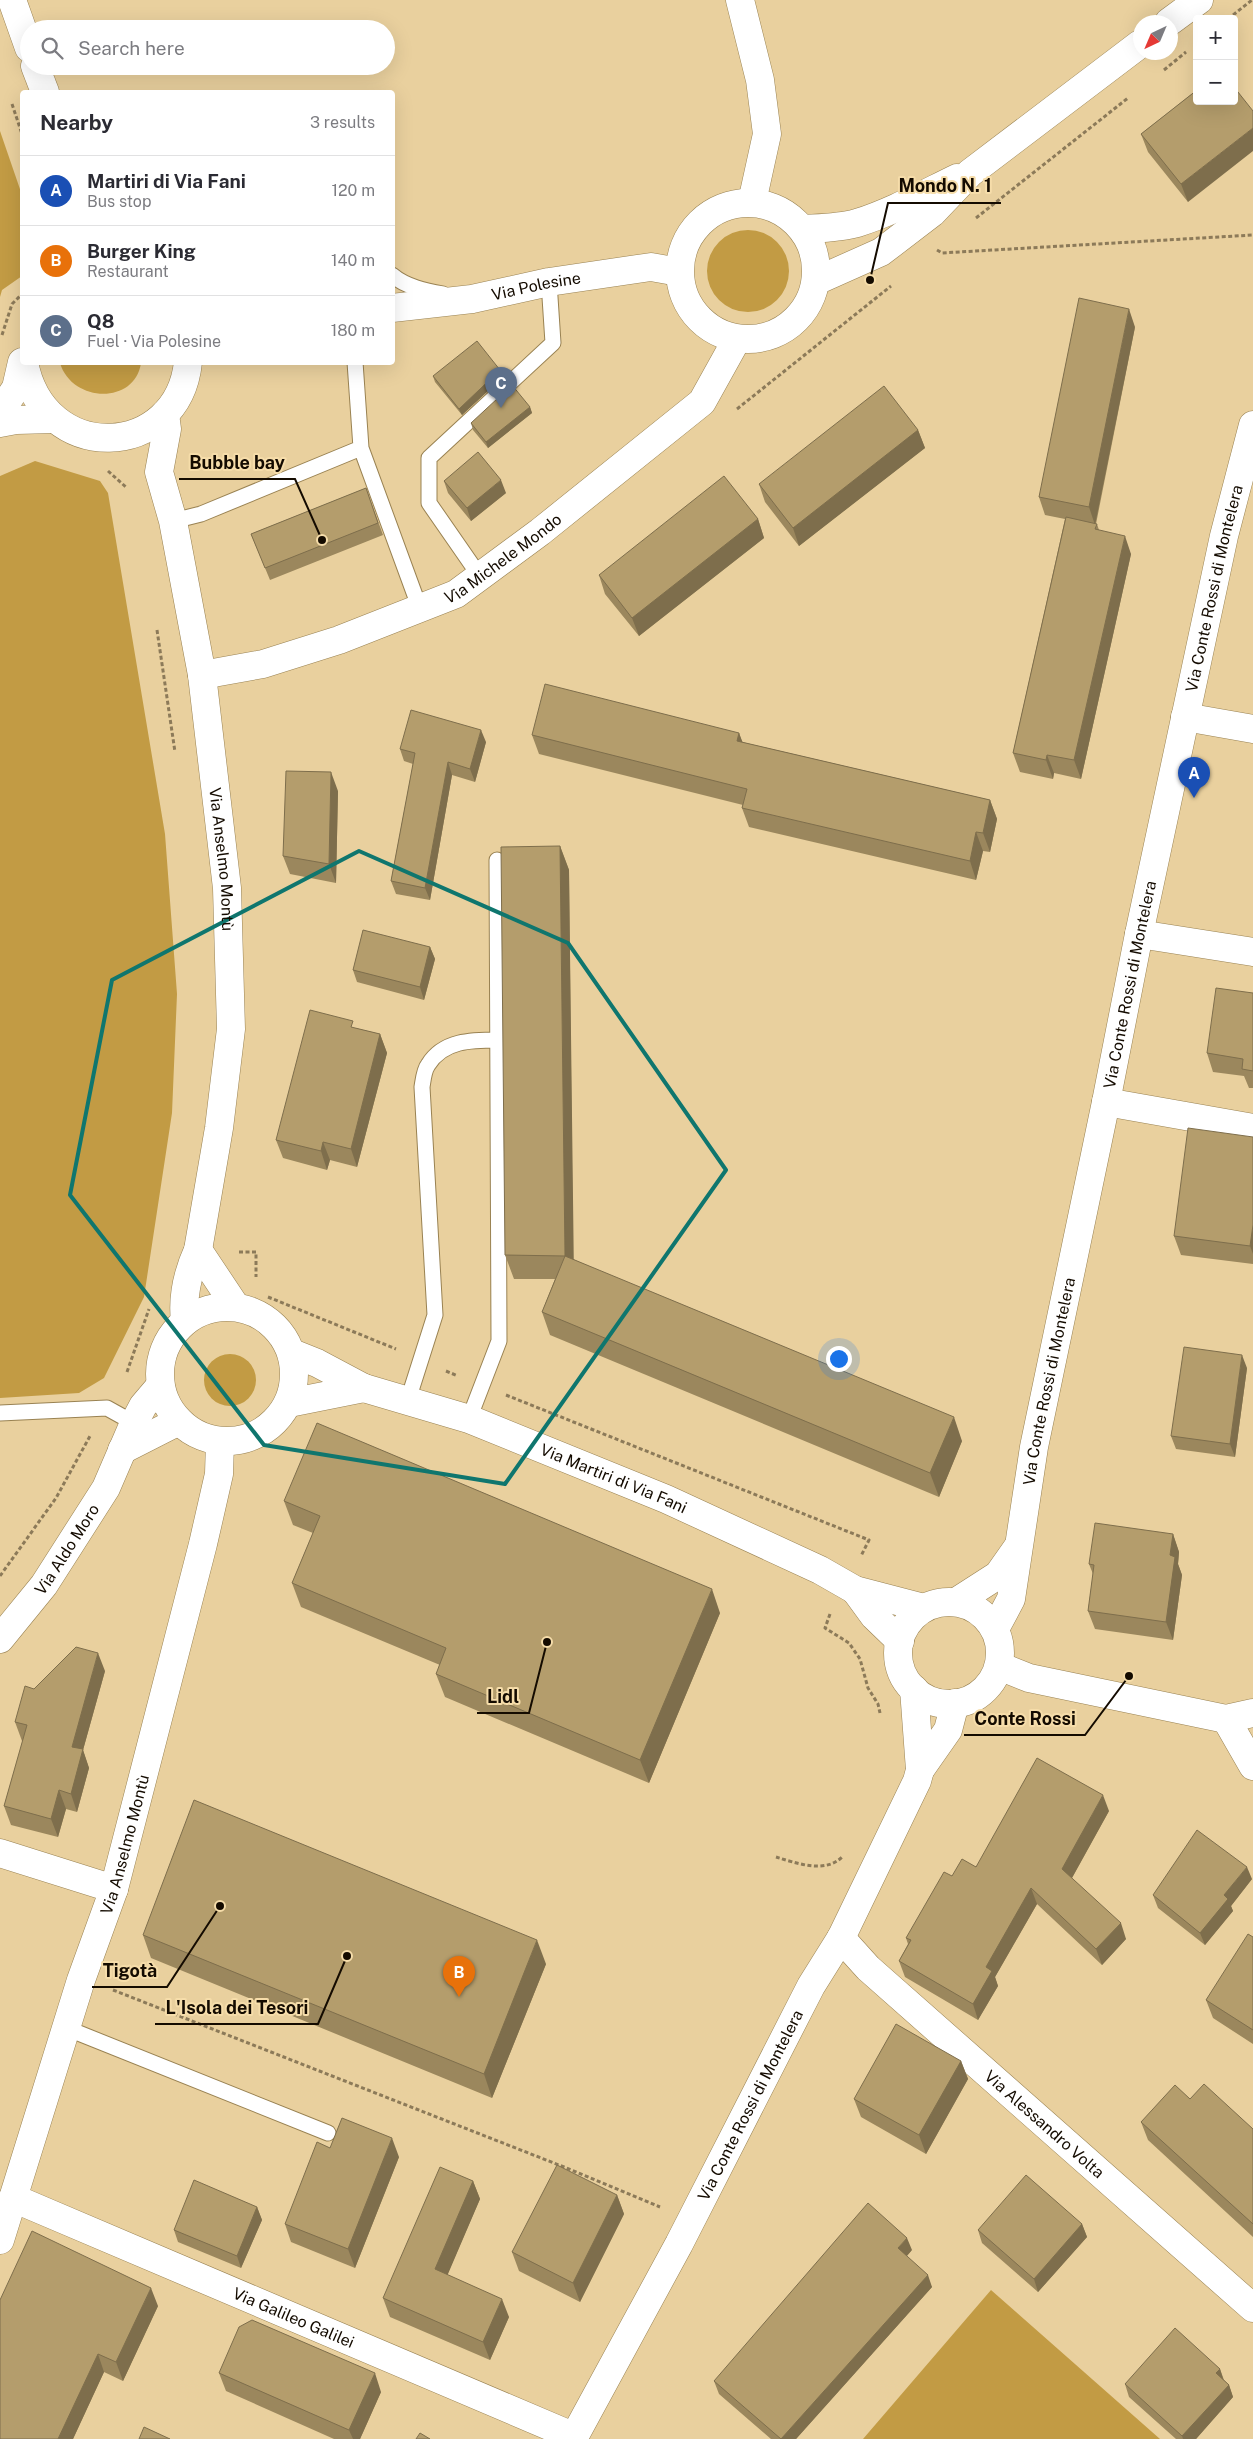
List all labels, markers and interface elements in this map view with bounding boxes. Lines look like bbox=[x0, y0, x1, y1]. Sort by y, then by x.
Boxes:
north arrow bbox=[1133, 15, 1178, 60]
map controls bbox=[1193, 15, 1238, 105]
button: + bbox=[1193, 15, 1238, 60]
search box bbox=[20, 20, 395, 75]
icon: search bbox=[38, 34, 66, 62]
text: Search here bbox=[78, 37, 185, 59]
button: − bbox=[1193, 60, 1238, 105]
text: Nearby bbox=[40, 110, 113, 135]
text: 3 results bbox=[310, 113, 375, 132]
text: Martiri di Via Fani bbox=[87, 170, 246, 192]
callout: Mondo N. 1 bbox=[888, 170, 1001, 203]
text: Mondo N. 1 bbox=[898, 175, 992, 196]
text: A bbox=[50, 181, 62, 200]
text: 120 m bbox=[331, 181, 375, 200]
text: Bus stop bbox=[87, 192, 151, 211]
text: Burger King bbox=[87, 240, 196, 262]
text: B bbox=[51, 251, 61, 270]
text: 140 m bbox=[331, 251, 375, 270]
text: Restaurant bbox=[87, 262, 169, 281]
street label: Via Polesine bbox=[490, 268, 582, 304]
text: Q8 bbox=[87, 310, 114, 332]
text: C bbox=[50, 321, 62, 340]
text: 180 m bbox=[331, 321, 375, 340]
text: Fuel · Via Polesine bbox=[87, 332, 221, 351]
pin: C bbox=[485, 367, 517, 408]
callout: Bubble bay bbox=[179, 446, 295, 479]
text: Bubble bay bbox=[189, 452, 285, 473]
street label: Via Conte Rossi di Montelera bbox=[1181, 483, 1246, 694]
street label: Via Michele Mondo bbox=[442, 509, 565, 607]
pin: A bbox=[1178, 757, 1210, 798]
street label: Via Anselmo Montù bbox=[206, 787, 238, 931]
street label: Via Conte Rossi di Montelera bbox=[1099, 879, 1160, 1090]
street label: Via Conte Rossi di Montelera bbox=[1019, 1276, 1079, 1487]
your location bbox=[826, 1346, 852, 1372]
street label: Via Martiri di Via Fani bbox=[538, 1440, 690, 1517]
street label: Via Aldo Moro bbox=[31, 1500, 103, 1598]
callout: Lidl bbox=[477, 1680, 529, 1713]
text: Lidl bbox=[487, 1686, 519, 1707]
callout: Conte Rossi bbox=[964, 1702, 1085, 1735]
text: Conte Rossi bbox=[974, 1708, 1076, 1729]
street label: Via Anselmo Montù bbox=[96, 1772, 153, 1917]
callout: Tigotà bbox=[92, 1954, 167, 1987]
pin: B bbox=[443, 1956, 475, 1997]
text: Tigotà bbox=[103, 1960, 157, 1981]
callout: L'Isola dei Tesori bbox=[155, 1991, 318, 2024]
text: L'Isola dei Tesori bbox=[166, 1997, 308, 2018]
street label: Via Conte Rossi di Montelera bbox=[693, 2007, 807, 2204]
street label: Via Alessandro Volta bbox=[981, 2066, 1108, 2182]
street label: Via Galileo Galilei bbox=[230, 2283, 357, 2352]

